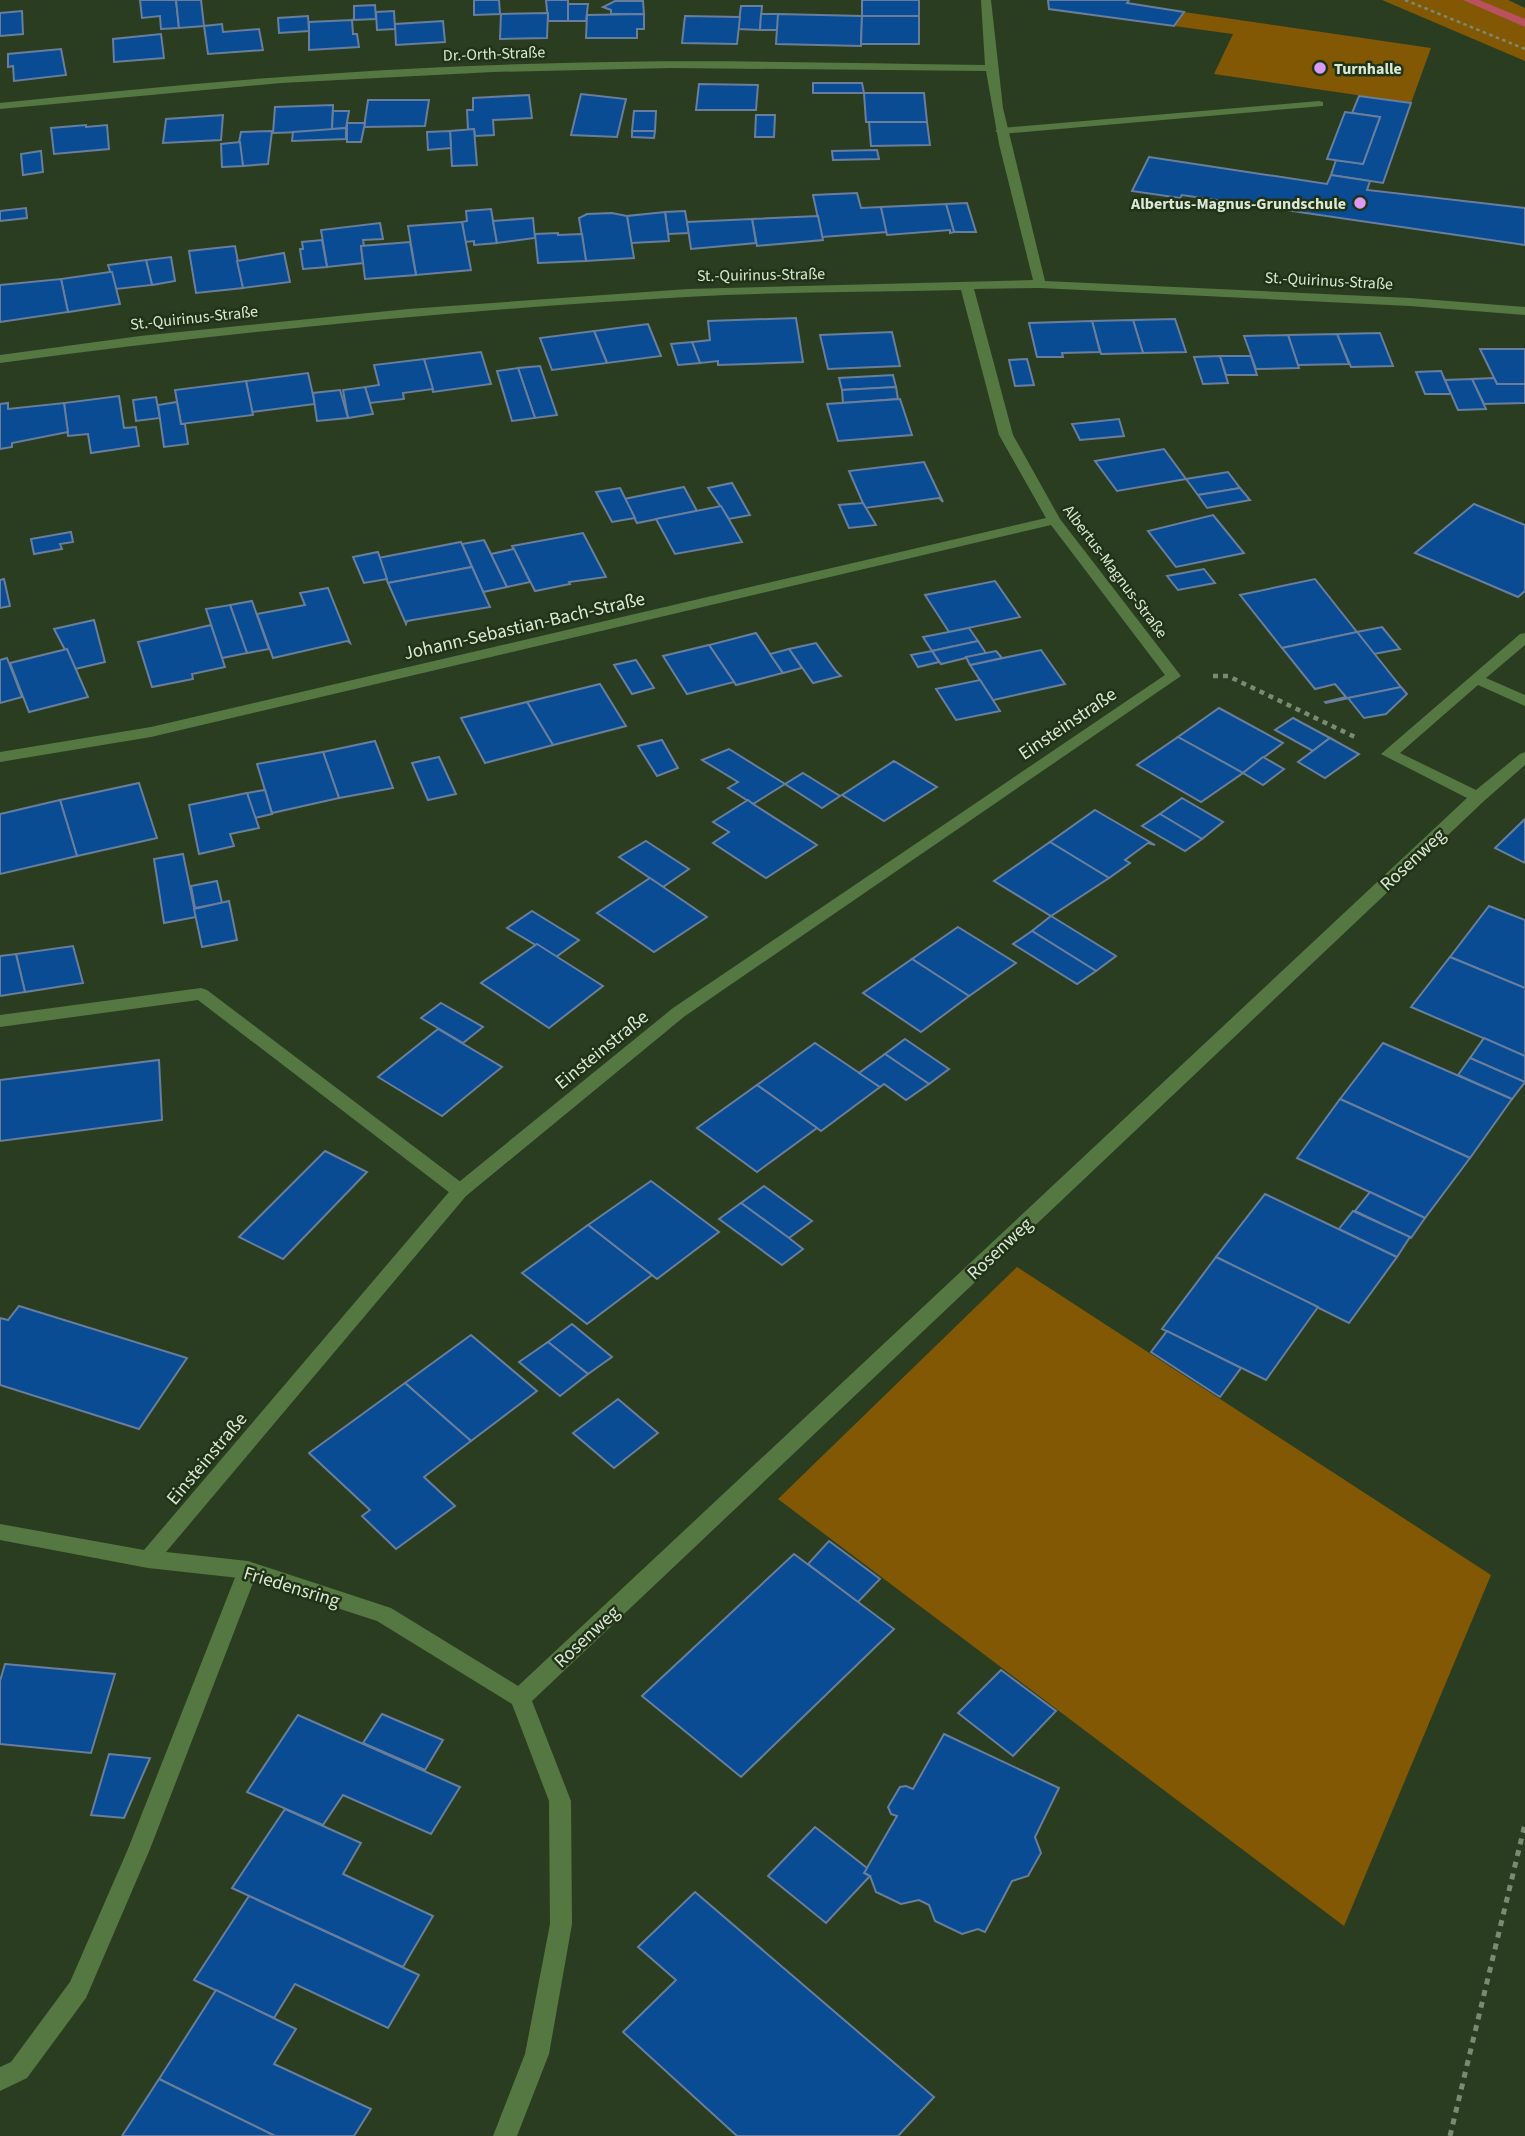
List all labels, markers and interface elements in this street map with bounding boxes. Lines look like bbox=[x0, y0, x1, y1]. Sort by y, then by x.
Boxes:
street label: Dr.-Orth-Straße bbox=[442, 41, 546, 67]
place label: Turnhalle bbox=[1334, 58, 1402, 80]
marker: Turnhalle bbox=[1312, 60, 1328, 76]
place label: Albertus-Magnus-Grundschule bbox=[1130, 193, 1346, 215]
marker: Albertus-Magnus-Grundschule bbox=[1352, 195, 1368, 211]
street label: St.-Quirinus-Straße bbox=[697, 263, 825, 287]
street label: St.-Quirinus-Straße bbox=[1264, 267, 1394, 295]
street label: St.-Quirinus-Straße bbox=[129, 300, 259, 336]
street label: Albertus-Magnus-Straße bbox=[1058, 500, 1173, 643]
street label: Johann-Sebastian-Bach-Straße bbox=[401, 586, 648, 667]
street label: Einsteinstraße bbox=[1013, 681, 1122, 767]
street label: Rosenweg bbox=[1374, 822, 1452, 898]
street label: Einsteinstraße bbox=[549, 1004, 655, 1096]
street label: Rosenweg bbox=[961, 1211, 1039, 1287]
street label: Einsteinstraße bbox=[160, 1407, 254, 1511]
street label: Friedensring bbox=[240, 1560, 343, 1615]
street label: Rosenweg bbox=[548, 1599, 626, 1675]

